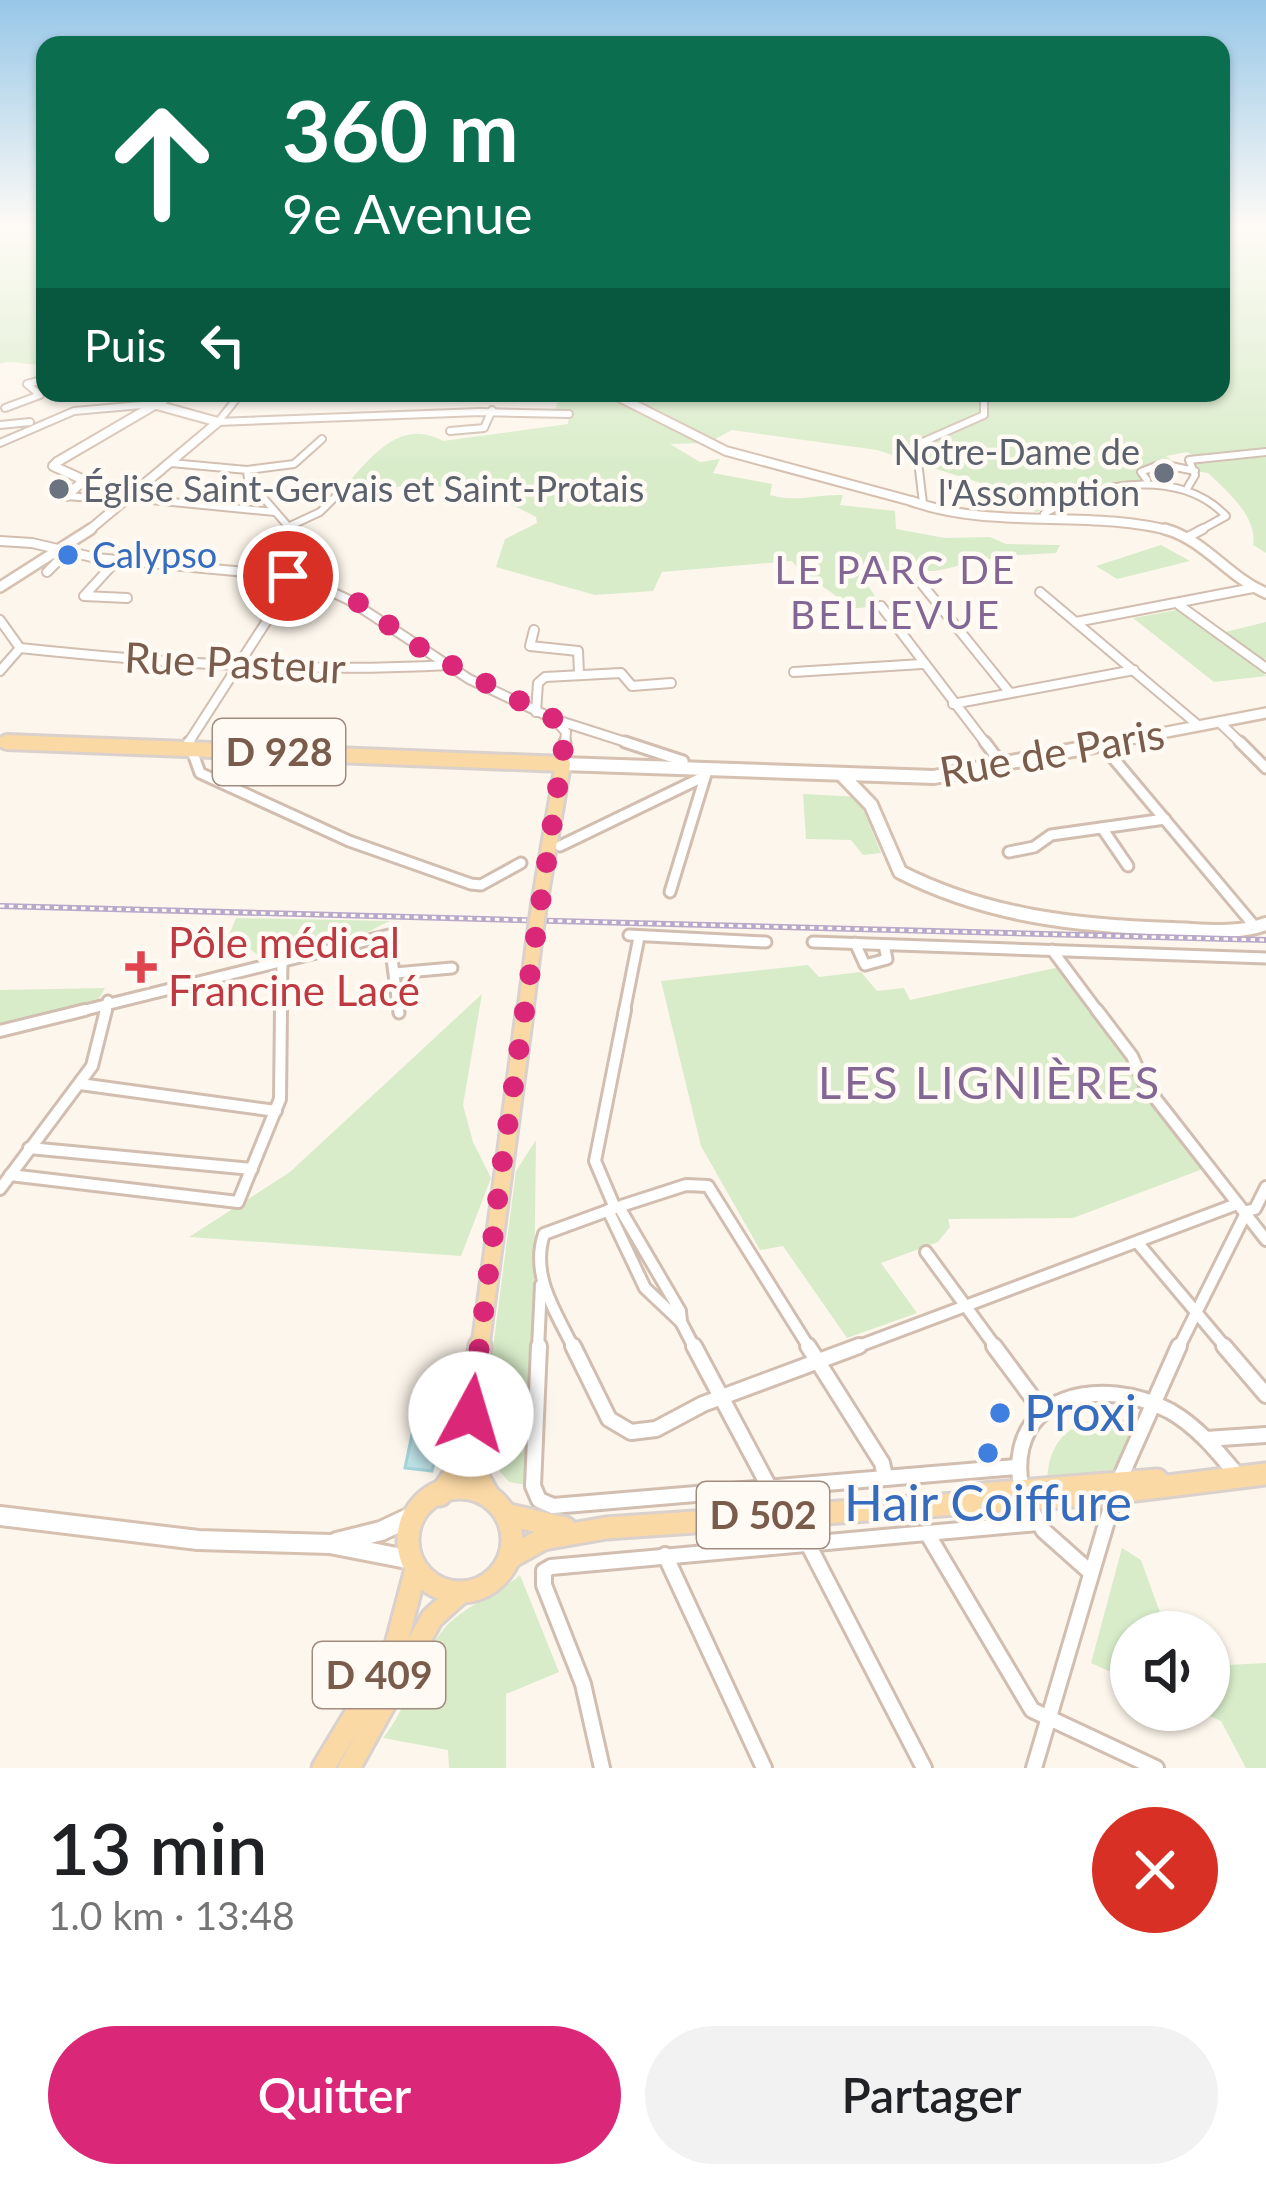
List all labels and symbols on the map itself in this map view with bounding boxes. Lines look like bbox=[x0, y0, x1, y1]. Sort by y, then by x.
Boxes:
place label: Notre-Dame de l'Assomption bbox=[894, 429, 1140, 514]
marker: Notre-Dame de l'Assomption bbox=[1151, 460, 1177, 486]
place label: Église Saint-Gervais et Saint-Protais bbox=[83, 466, 644, 510]
marker: Église Saint-Gervais et Saint-Protais bbox=[46, 476, 72, 502]
pin bbox=[237, 525, 339, 627]
place label: Calypso bbox=[92, 532, 217, 576]
marker: Calypso bbox=[55, 542, 81, 568]
district label: LE PARC DE BELLEVUE bbox=[775, 546, 1017, 637]
street label: Rue Pasteur bbox=[123, 631, 347, 693]
street label: Rue de Paris bbox=[936, 708, 1168, 796]
road number: D 928 bbox=[213, 719, 345, 785]
place label: Pôle médical Francine Lacé bbox=[168, 917, 420, 1015]
marker: Pôle médical Francine Lacé bbox=[125, 951, 157, 983]
district label: LES LIGNIÈRES bbox=[818, 1055, 1162, 1109]
position arrow bbox=[408, 1351, 534, 1477]
place label: Proxi bbox=[1024, 1381, 1137, 1442]
marker: Proxi bbox=[987, 1400, 1013, 1426]
marker: Hair Coiffure bbox=[975, 1440, 1001, 1466]
place label: Hair Coiffure bbox=[844, 1471, 1132, 1532]
road number: D 502 bbox=[697, 1482, 829, 1548]
road number: D 409 bbox=[313, 1642, 445, 1708]

